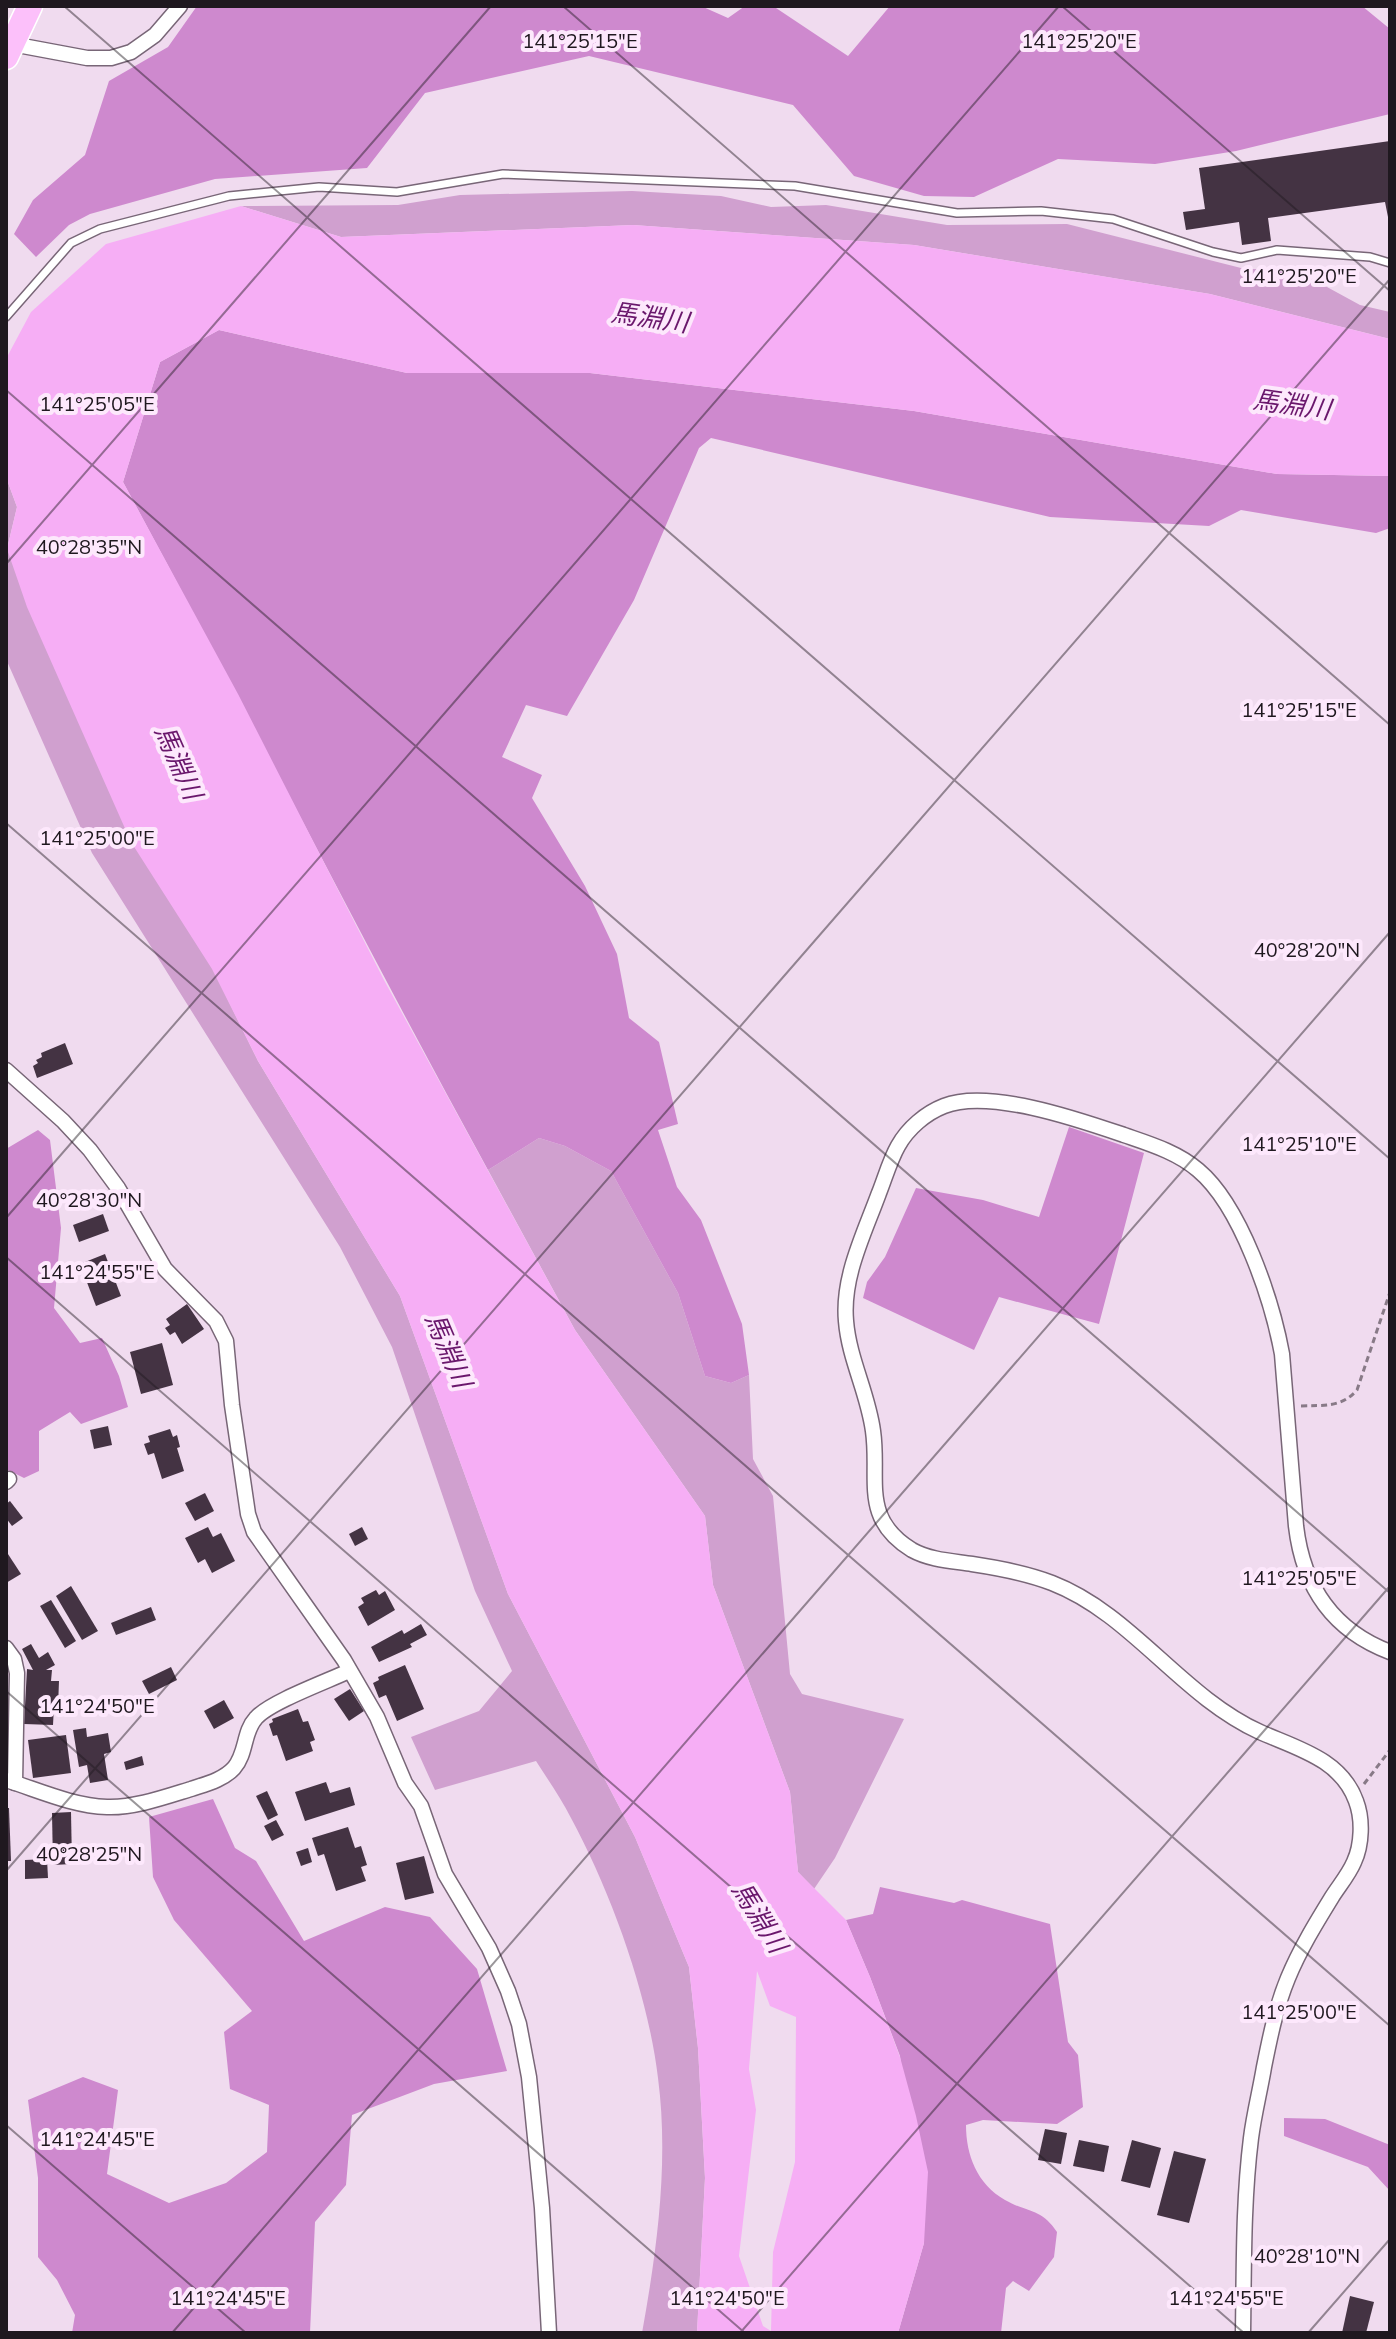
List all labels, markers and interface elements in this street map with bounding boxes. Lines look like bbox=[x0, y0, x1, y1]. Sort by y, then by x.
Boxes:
text: 141°25'15"E bbox=[522, 28, 638, 53]
text: 141°25'20"E bbox=[1021, 28, 1137, 53]
text: 141°25'20"E bbox=[1241, 263, 1357, 288]
water label: 馬淵川 bbox=[609, 295, 694, 339]
water label: 馬淵川 bbox=[1251, 382, 1336, 426]
text: 141°25'05"E bbox=[39, 391, 155, 416]
text: 40°28'35"N bbox=[36, 534, 142, 559]
text: 141°25'15"E bbox=[1241, 697, 1357, 722]
water label: 馬淵川 bbox=[148, 720, 211, 807]
text: 141°25'00"E bbox=[39, 825, 155, 850]
text: 40°28'20"N bbox=[1254, 937, 1360, 962]
text: 141°25'10"E bbox=[1241, 1131, 1357, 1156]
text: 40°28'30"N bbox=[36, 1187, 142, 1212]
text: 141°24'55"E bbox=[39, 1259, 155, 1284]
water label: 馬淵川 bbox=[419, 1308, 481, 1395]
text: 141°25'05"E bbox=[1241, 1565, 1357, 1590]
text: 141°24'50"E bbox=[39, 1693, 155, 1718]
text: 40°28'25"N bbox=[36, 1841, 142, 1866]
water label: 馬淵川 bbox=[725, 1875, 796, 1961]
text: 141°25'00"E bbox=[1241, 1999, 1357, 2024]
text: 141°24'45"E bbox=[39, 2126, 155, 2151]
text: 40°28'10"N bbox=[1254, 2243, 1360, 2268]
text: 141°24'45"E bbox=[170, 2285, 286, 2310]
text: 141°24'50"E bbox=[669, 2285, 785, 2310]
text: 141°24'55"E bbox=[1168, 2285, 1284, 2310]

